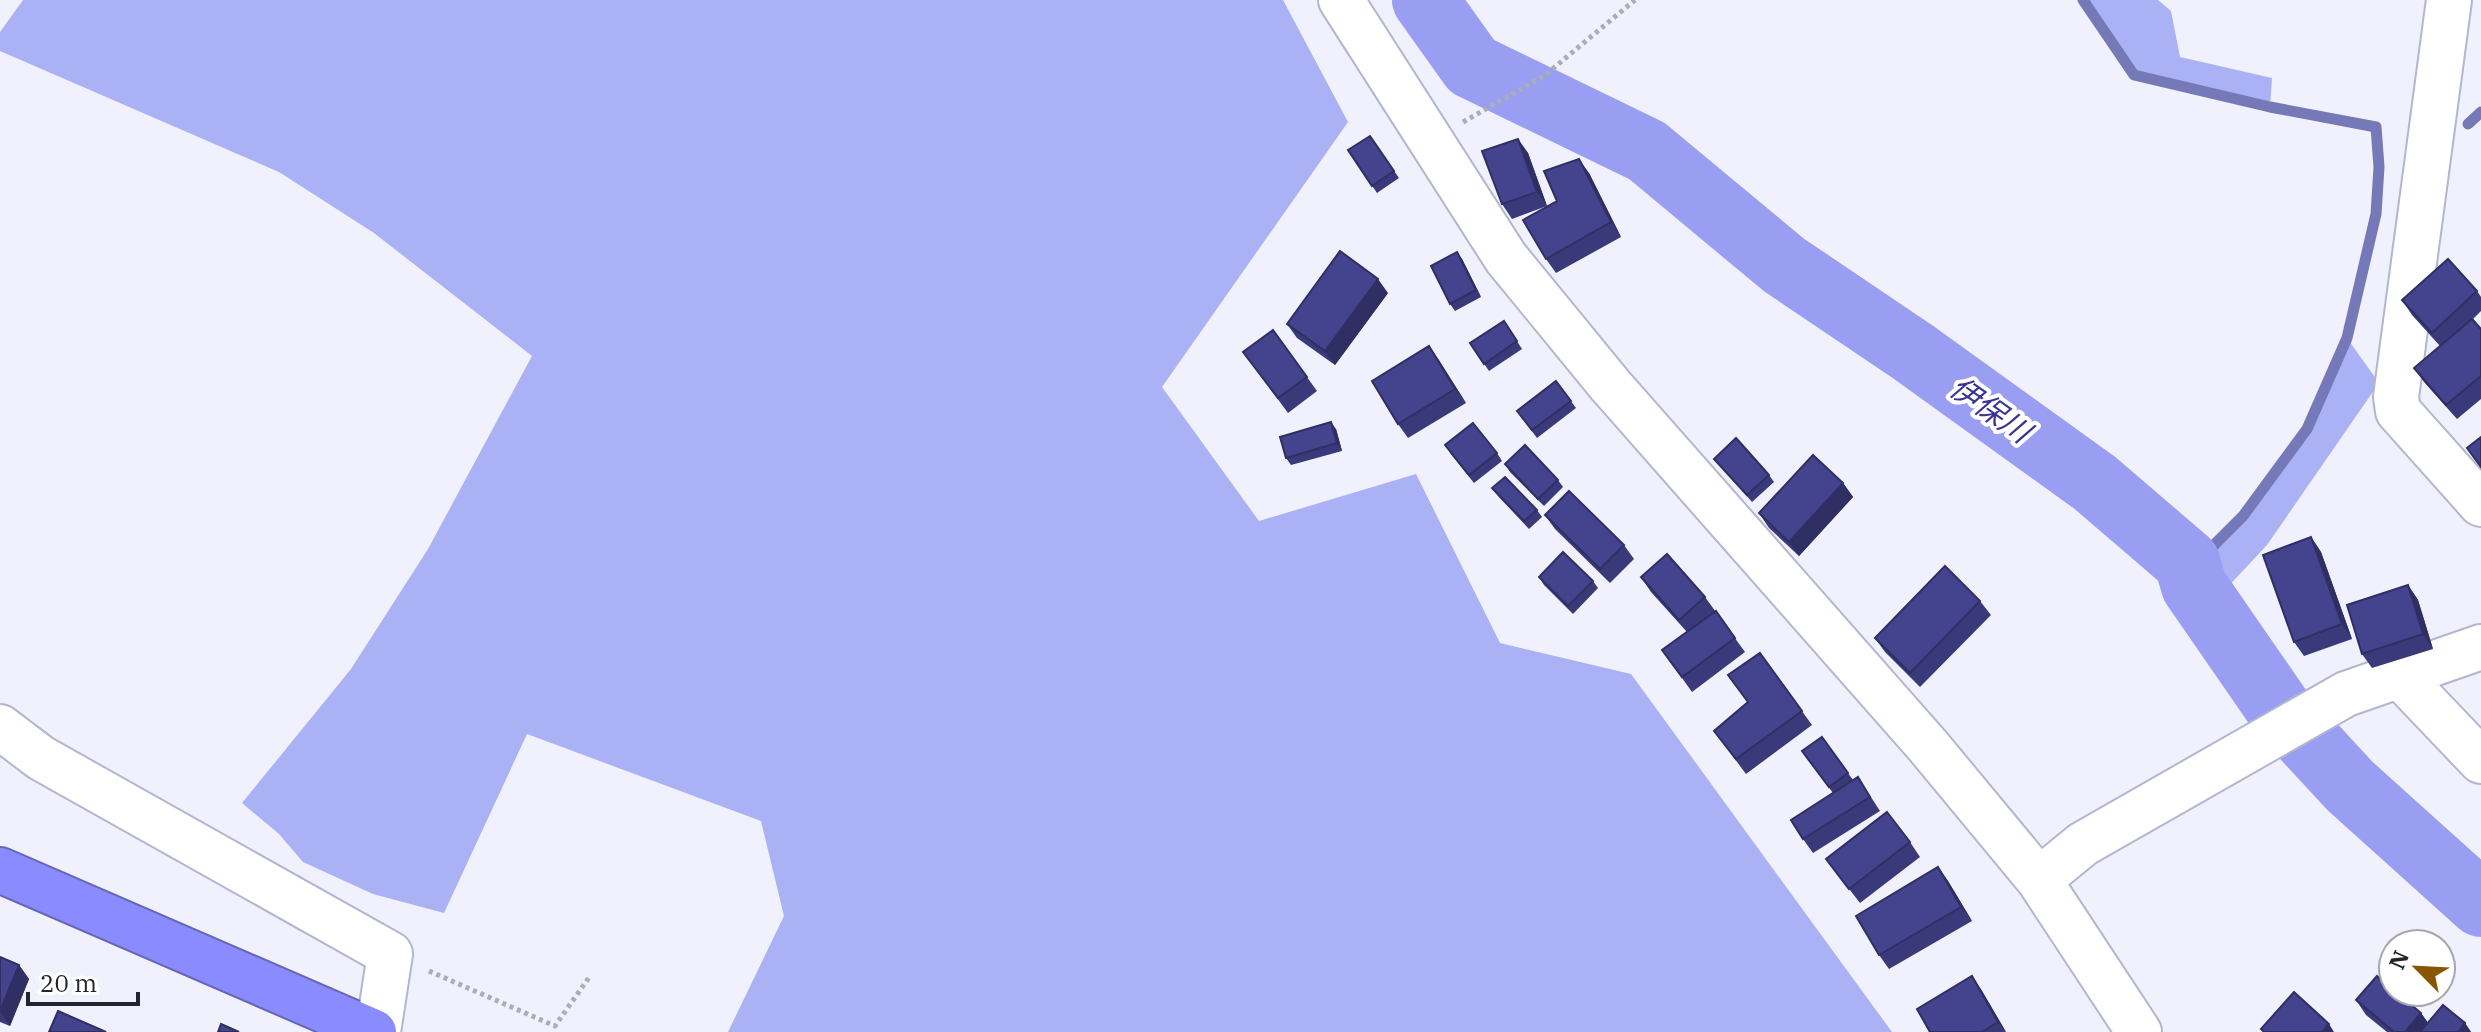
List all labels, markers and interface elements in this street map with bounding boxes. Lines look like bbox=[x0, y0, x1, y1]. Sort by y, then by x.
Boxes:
water label: 伊保川 bbox=[1943, 367, 2041, 452]
north arrow bbox=[2377, 928, 2457, 1008]
text: N bbox=[2381, 946, 2415, 974]
scale bar bbox=[28, 956, 138, 1006]
text: 20 m bbox=[40, 967, 97, 999]

